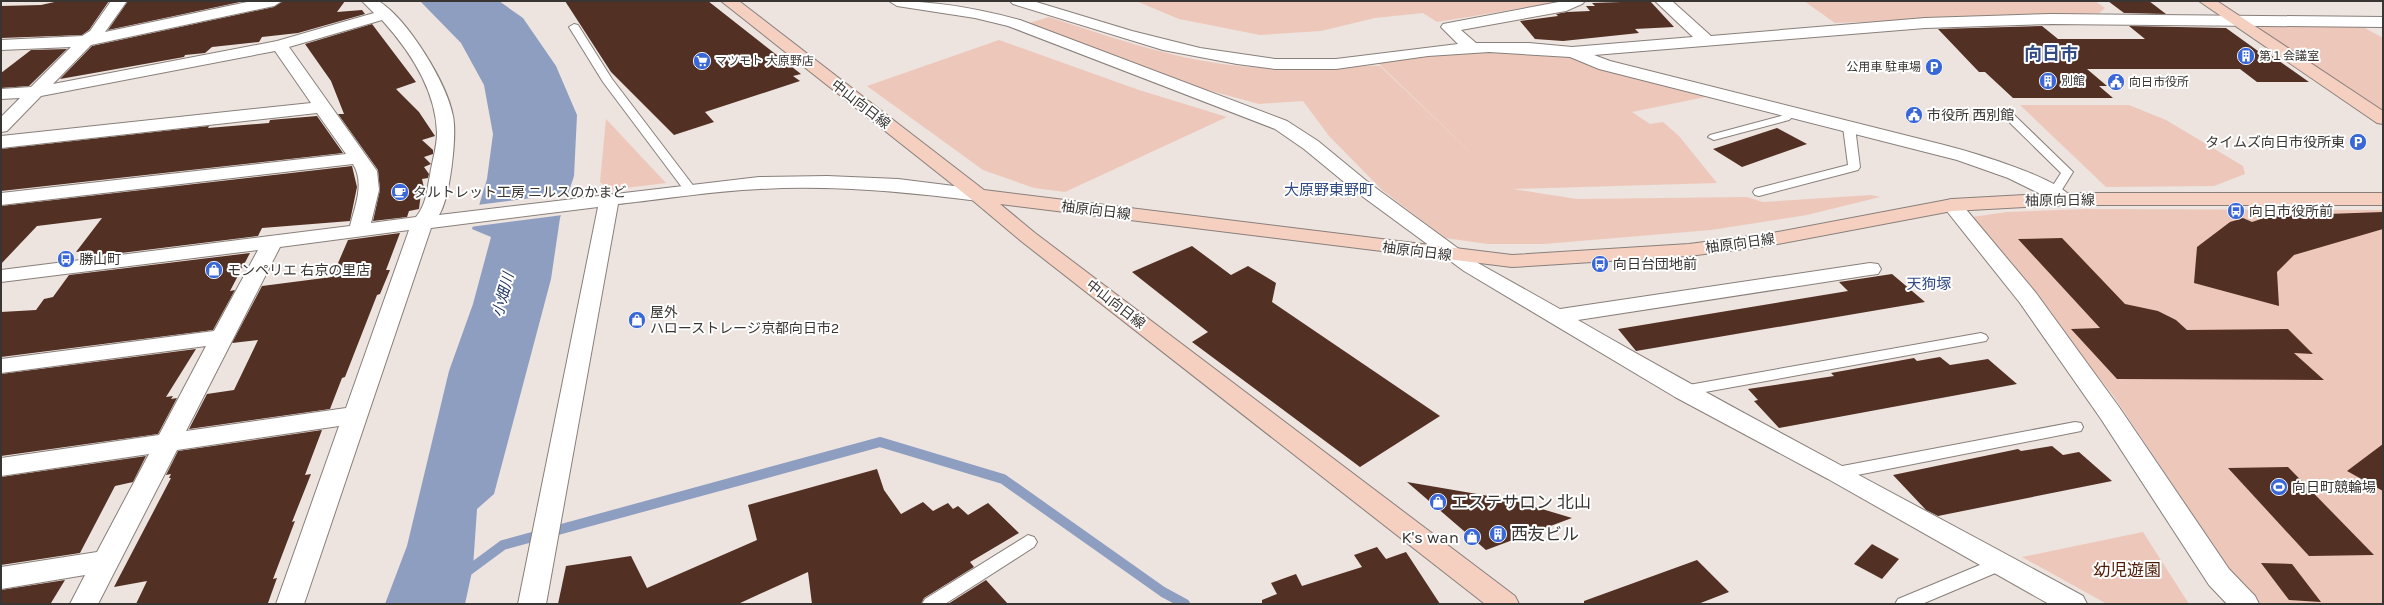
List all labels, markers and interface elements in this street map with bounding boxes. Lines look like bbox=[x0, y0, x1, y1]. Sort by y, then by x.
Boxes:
district label: 向日市 bbox=[2024, 43, 2078, 65]
building icon: 第１会議室 bbox=[2236, 46, 2256, 66]
place label: 第１会議室 bbox=[2259, 49, 2319, 63]
supermarket icon: マツモト 大原野店 bbox=[692, 51, 712, 71]
place label: マツモト 大原野店 bbox=[715, 54, 814, 68]
parking icon: 公用車 駐車場 bbox=[1924, 57, 1944, 77]
place label: 公用車 駐車場 bbox=[1846, 60, 1921, 74]
building icon: 別館 bbox=[2038, 71, 2058, 91]
public building icon: 向日市役所 bbox=[2106, 72, 2126, 92]
place label: 別館 bbox=[2061, 74, 2085, 88]
place label: 向日市役所 bbox=[2129, 75, 2189, 89]
street label: 中山向日線 bbox=[828, 76, 894, 133]
public building icon: 市役所 西別館 bbox=[1904, 105, 1924, 125]
place label: 市役所 西別館 bbox=[1927, 107, 2014, 124]
parking icon: タイムズ向日市役所東 bbox=[2348, 132, 2368, 152]
place label: タイムズ向日市役所東 bbox=[2205, 134, 2345, 151]
district label: 大原野東野町 bbox=[1284, 181, 1374, 199]
cafe icon: タルトレット工房 ニルスのかまど bbox=[390, 182, 410, 202]
place label: タルトレット工房 ニルスのかまど bbox=[413, 184, 626, 201]
street label: 柚原向日線 bbox=[2025, 191, 2095, 210]
street label: 柚原向日線 bbox=[1060, 198, 1132, 223]
bus stop icon: 向日市役所前 bbox=[2226, 201, 2246, 221]
place label: 向日市役所前 bbox=[2249, 203, 2333, 220]
street label: 柚原向日線 bbox=[1704, 230, 1776, 257]
street label: 柚原向日線 bbox=[1381, 239, 1453, 264]
bus stop icon: 勝山町 bbox=[56, 249, 76, 269]
place label: 勝山町 bbox=[79, 251, 121, 268]
bus stop icon: 向日台団地前 bbox=[1590, 254, 1610, 274]
place label: 向日台団地前 bbox=[1613, 256, 1697, 273]
shop icon: モンペリエ 右京の里店 bbox=[204, 260, 224, 280]
place label: モンペリエ 右京の里店 bbox=[227, 262, 370, 279]
water label: 小畑川 bbox=[488, 269, 518, 319]
district label: 天狗塚 bbox=[1906, 275, 1952, 293]
street label: 中山向日線 bbox=[1083, 276, 1149, 333]
place label: 屋外 ハローストレージ京都向日市2 bbox=[650, 304, 839, 337]
shop icon: 屋外 ハローストレージ京都向日市2 bbox=[627, 310, 647, 330]
sports icon: 向日町競輪場 bbox=[2269, 477, 2289, 497]
place label: 向日町競輪場 bbox=[2292, 479, 2376, 496]
shop icon: エステサロン 北山 bbox=[1428, 492, 1448, 512]
place label: エステサロン 北山 bbox=[1451, 492, 1591, 512]
building icon: 西友ビル bbox=[1488, 524, 1508, 544]
place label: 西友ビル bbox=[1511, 524, 1579, 544]
place label: K's wan bbox=[1401, 527, 1459, 547]
shop icon: K's wan bbox=[1462, 527, 1482, 547]
park label: 幼児遊園 bbox=[2093, 560, 2161, 580]

